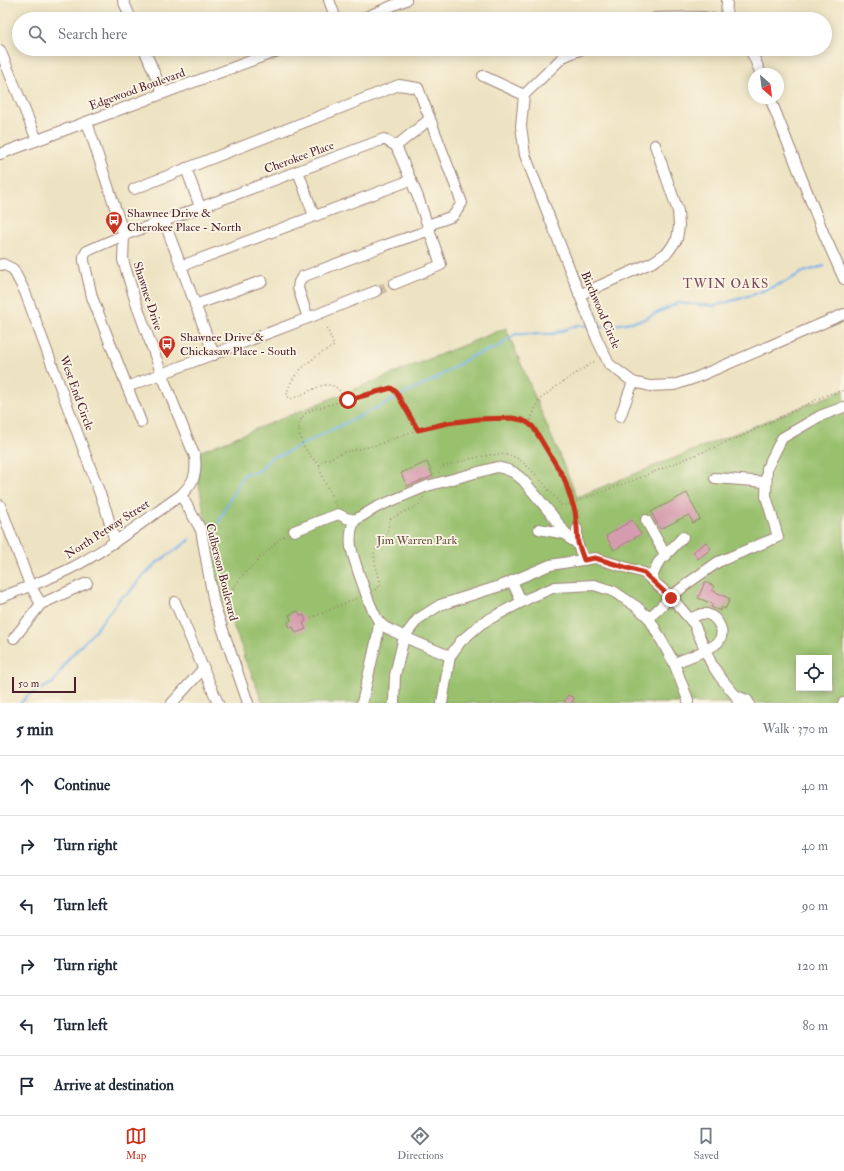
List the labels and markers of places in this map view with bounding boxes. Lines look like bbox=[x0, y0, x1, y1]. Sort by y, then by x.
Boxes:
place label: Shawnee Drive & Cherokee Place - North bbox=[127, 206, 242, 235]
bus stop icon: Shawnee Drive & Cherokee Place - North bbox=[104, 210, 124, 235]
place label: Shawnee Drive & Chickasaw Place - South bbox=[180, 330, 297, 359]
bus stop icon: Shawnee Drive & Chickasaw Place - South bbox=[157, 334, 177, 359]

